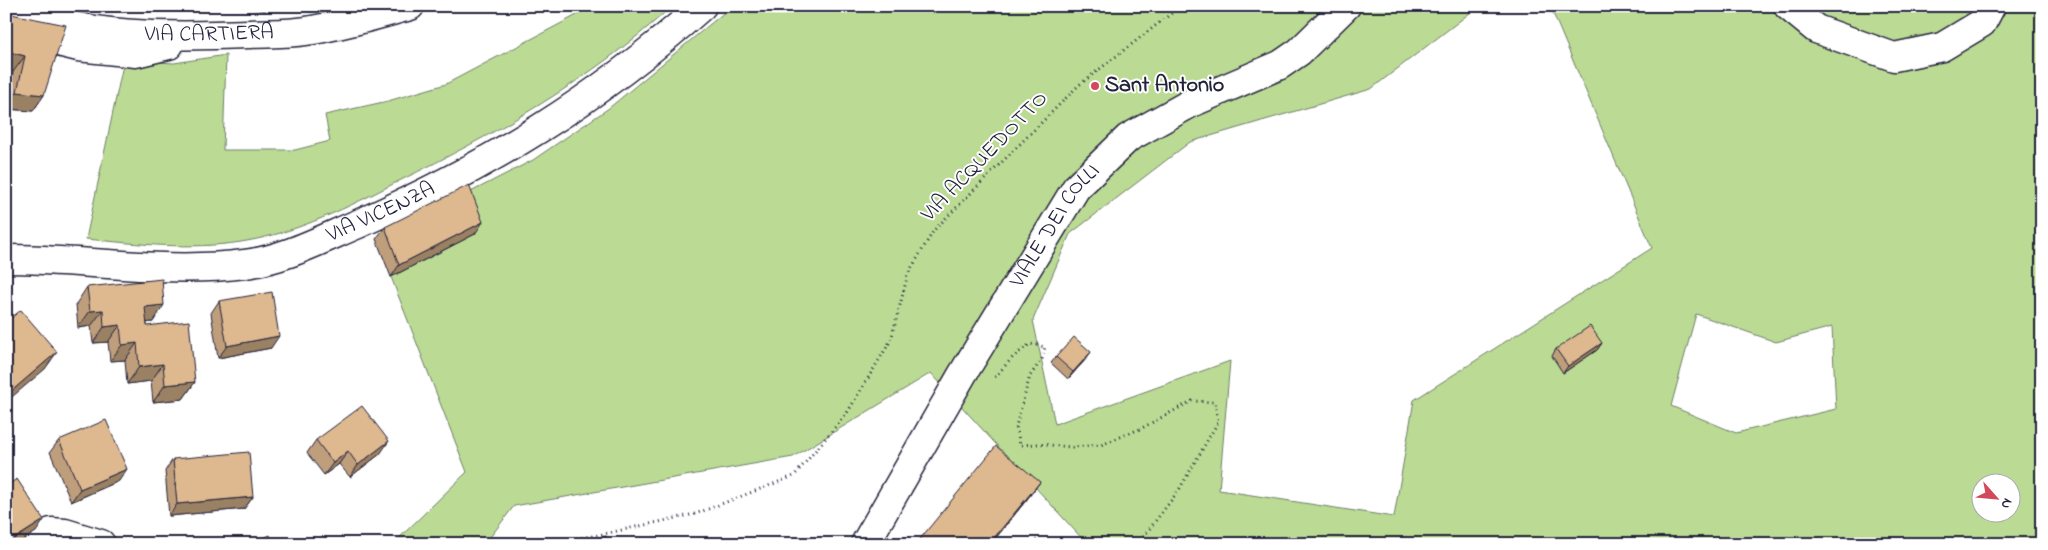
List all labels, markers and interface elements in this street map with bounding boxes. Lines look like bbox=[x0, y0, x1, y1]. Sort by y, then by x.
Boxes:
street label: VIA CARTIERA bbox=[143, 17, 274, 52]
place label: Sant Antonio bbox=[1105, 70, 1224, 102]
marker: Sant Antonio bbox=[1089, 80, 1101, 92]
street label: VIA ACQUEDOTTO bbox=[913, 84, 1056, 230]
street label: VIALE DEI COLLI bbox=[1002, 156, 1108, 295]
street label: VIA VICENZA bbox=[321, 174, 441, 252]
north arrow bbox=[1970, 472, 2020, 522]
text: N bbox=[1995, 494, 2018, 512]

